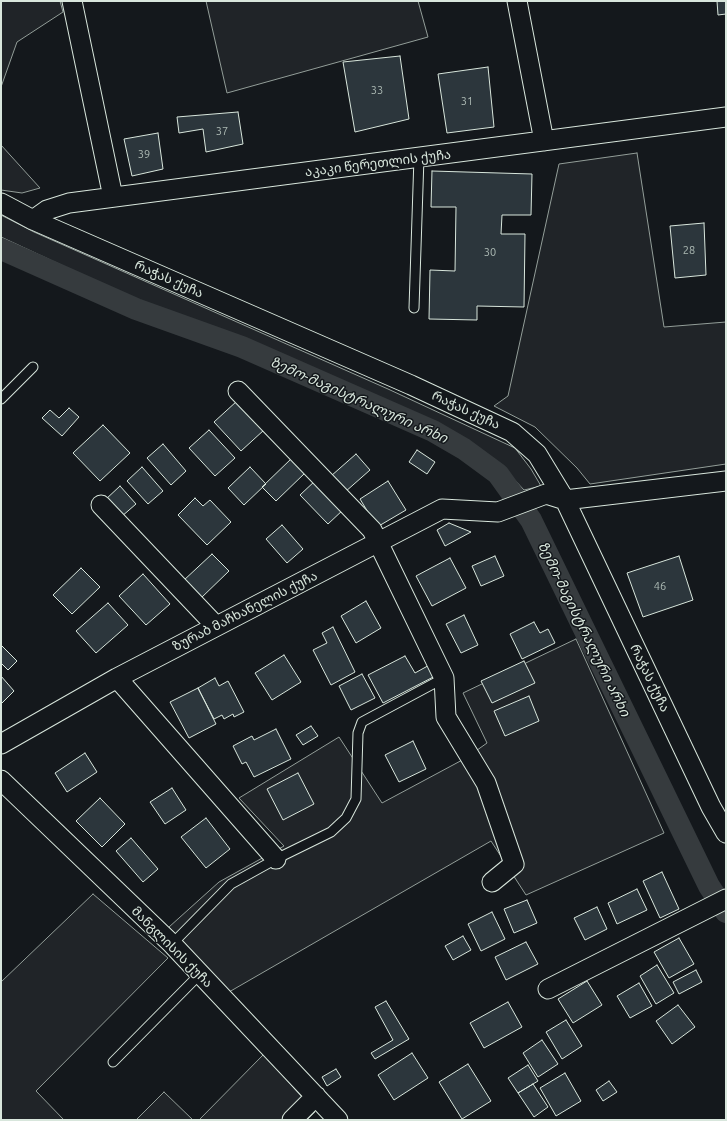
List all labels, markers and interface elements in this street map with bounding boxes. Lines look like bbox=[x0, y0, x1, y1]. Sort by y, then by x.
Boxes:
house number: 33 bbox=[371, 83, 383, 97]
house number: 31 bbox=[461, 94, 473, 108]
house number: 37 bbox=[216, 124, 228, 138]
street label: აკაკი წერეთლის ქუჩა bbox=[304, 146, 452, 180]
house number: 39 bbox=[138, 147, 150, 161]
house number: 28 bbox=[683, 243, 695, 257]
house number: 30 bbox=[484, 245, 496, 259]
street label: რაჭას ქუჩა bbox=[132, 257, 206, 301]
water label: ზემო-მაგისტრალური არხი bbox=[268, 353, 450, 447]
street label: რაჭას ქუჩა bbox=[430, 387, 502, 433]
water label: ზემო-მაგისტრალური არხი bbox=[534, 539, 634, 719]
street label: ზურაბ მაჩხანელის ქუჩა bbox=[170, 568, 320, 654]
house number: 46 bbox=[654, 579, 666, 593]
street label: რაჭას ქუჩა bbox=[627, 642, 673, 714]
street label: მანგლისის ქუჩა bbox=[128, 903, 216, 991]

